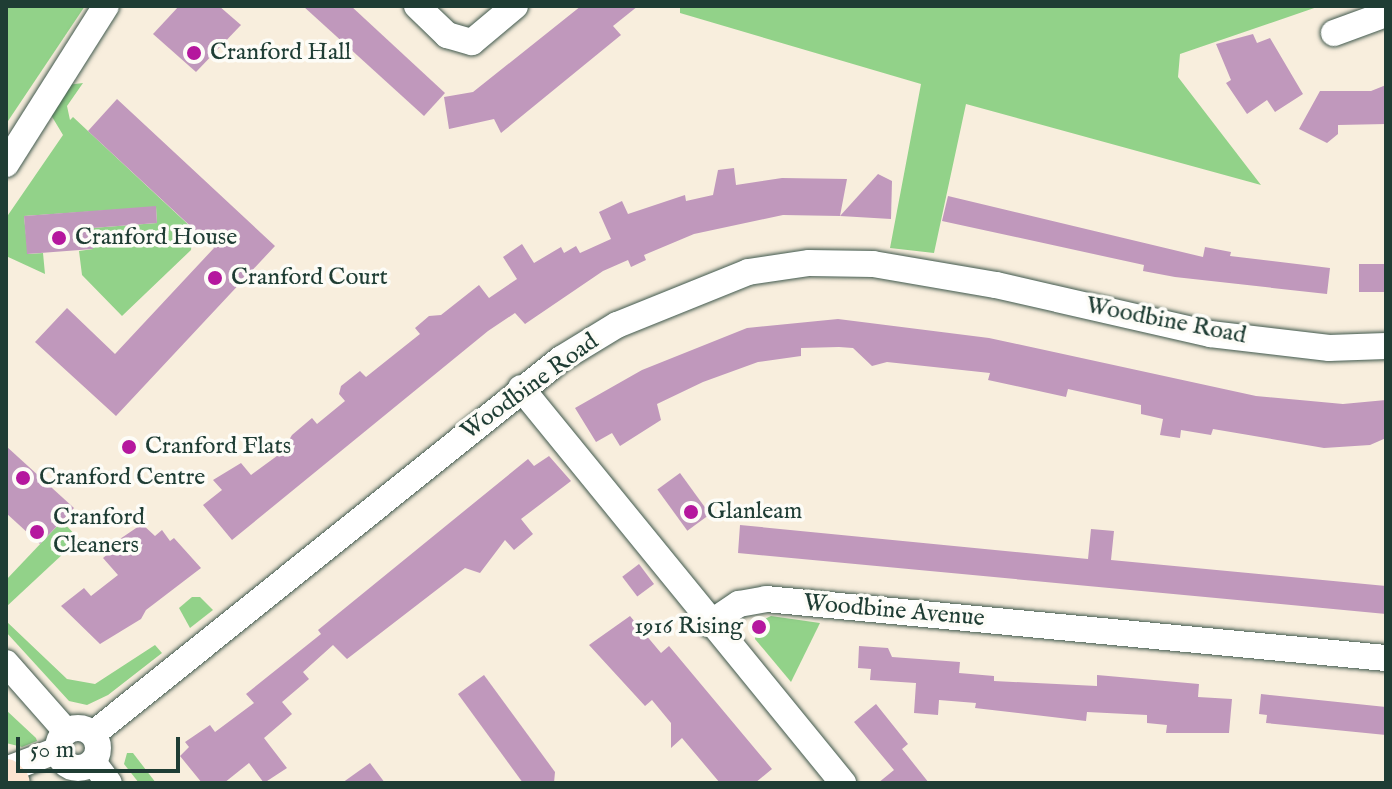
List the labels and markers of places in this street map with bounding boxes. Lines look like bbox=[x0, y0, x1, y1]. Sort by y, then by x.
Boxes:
place label: Cranford Hall bbox=[210, 39, 351, 67]
marker: Cranford Hall bbox=[185, 44, 203, 62]
place label: Cranford House bbox=[75, 224, 237, 252]
marker: Cranford House bbox=[50, 229, 68, 247]
place label: Cranford Court bbox=[231, 264, 388, 292]
marker: Cranford Court bbox=[206, 269, 224, 287]
place label: Cranford Flats bbox=[145, 433, 291, 461]
marker: Cranford Flats bbox=[120, 438, 138, 456]
place label: Cranford Centre bbox=[39, 464, 205, 492]
marker: Cranford Centre bbox=[14, 469, 32, 487]
place label: Glanleam bbox=[707, 498, 802, 526]
marker: Glanleam bbox=[682, 503, 700, 521]
place label: Cranford Cleaners bbox=[53, 504, 145, 560]
marker: Cranford Cleaners bbox=[28, 523, 46, 541]
place label: 1916 Rising bbox=[634, 613, 743, 641]
marker: 1916 Rising bbox=[750, 618, 768, 636]

